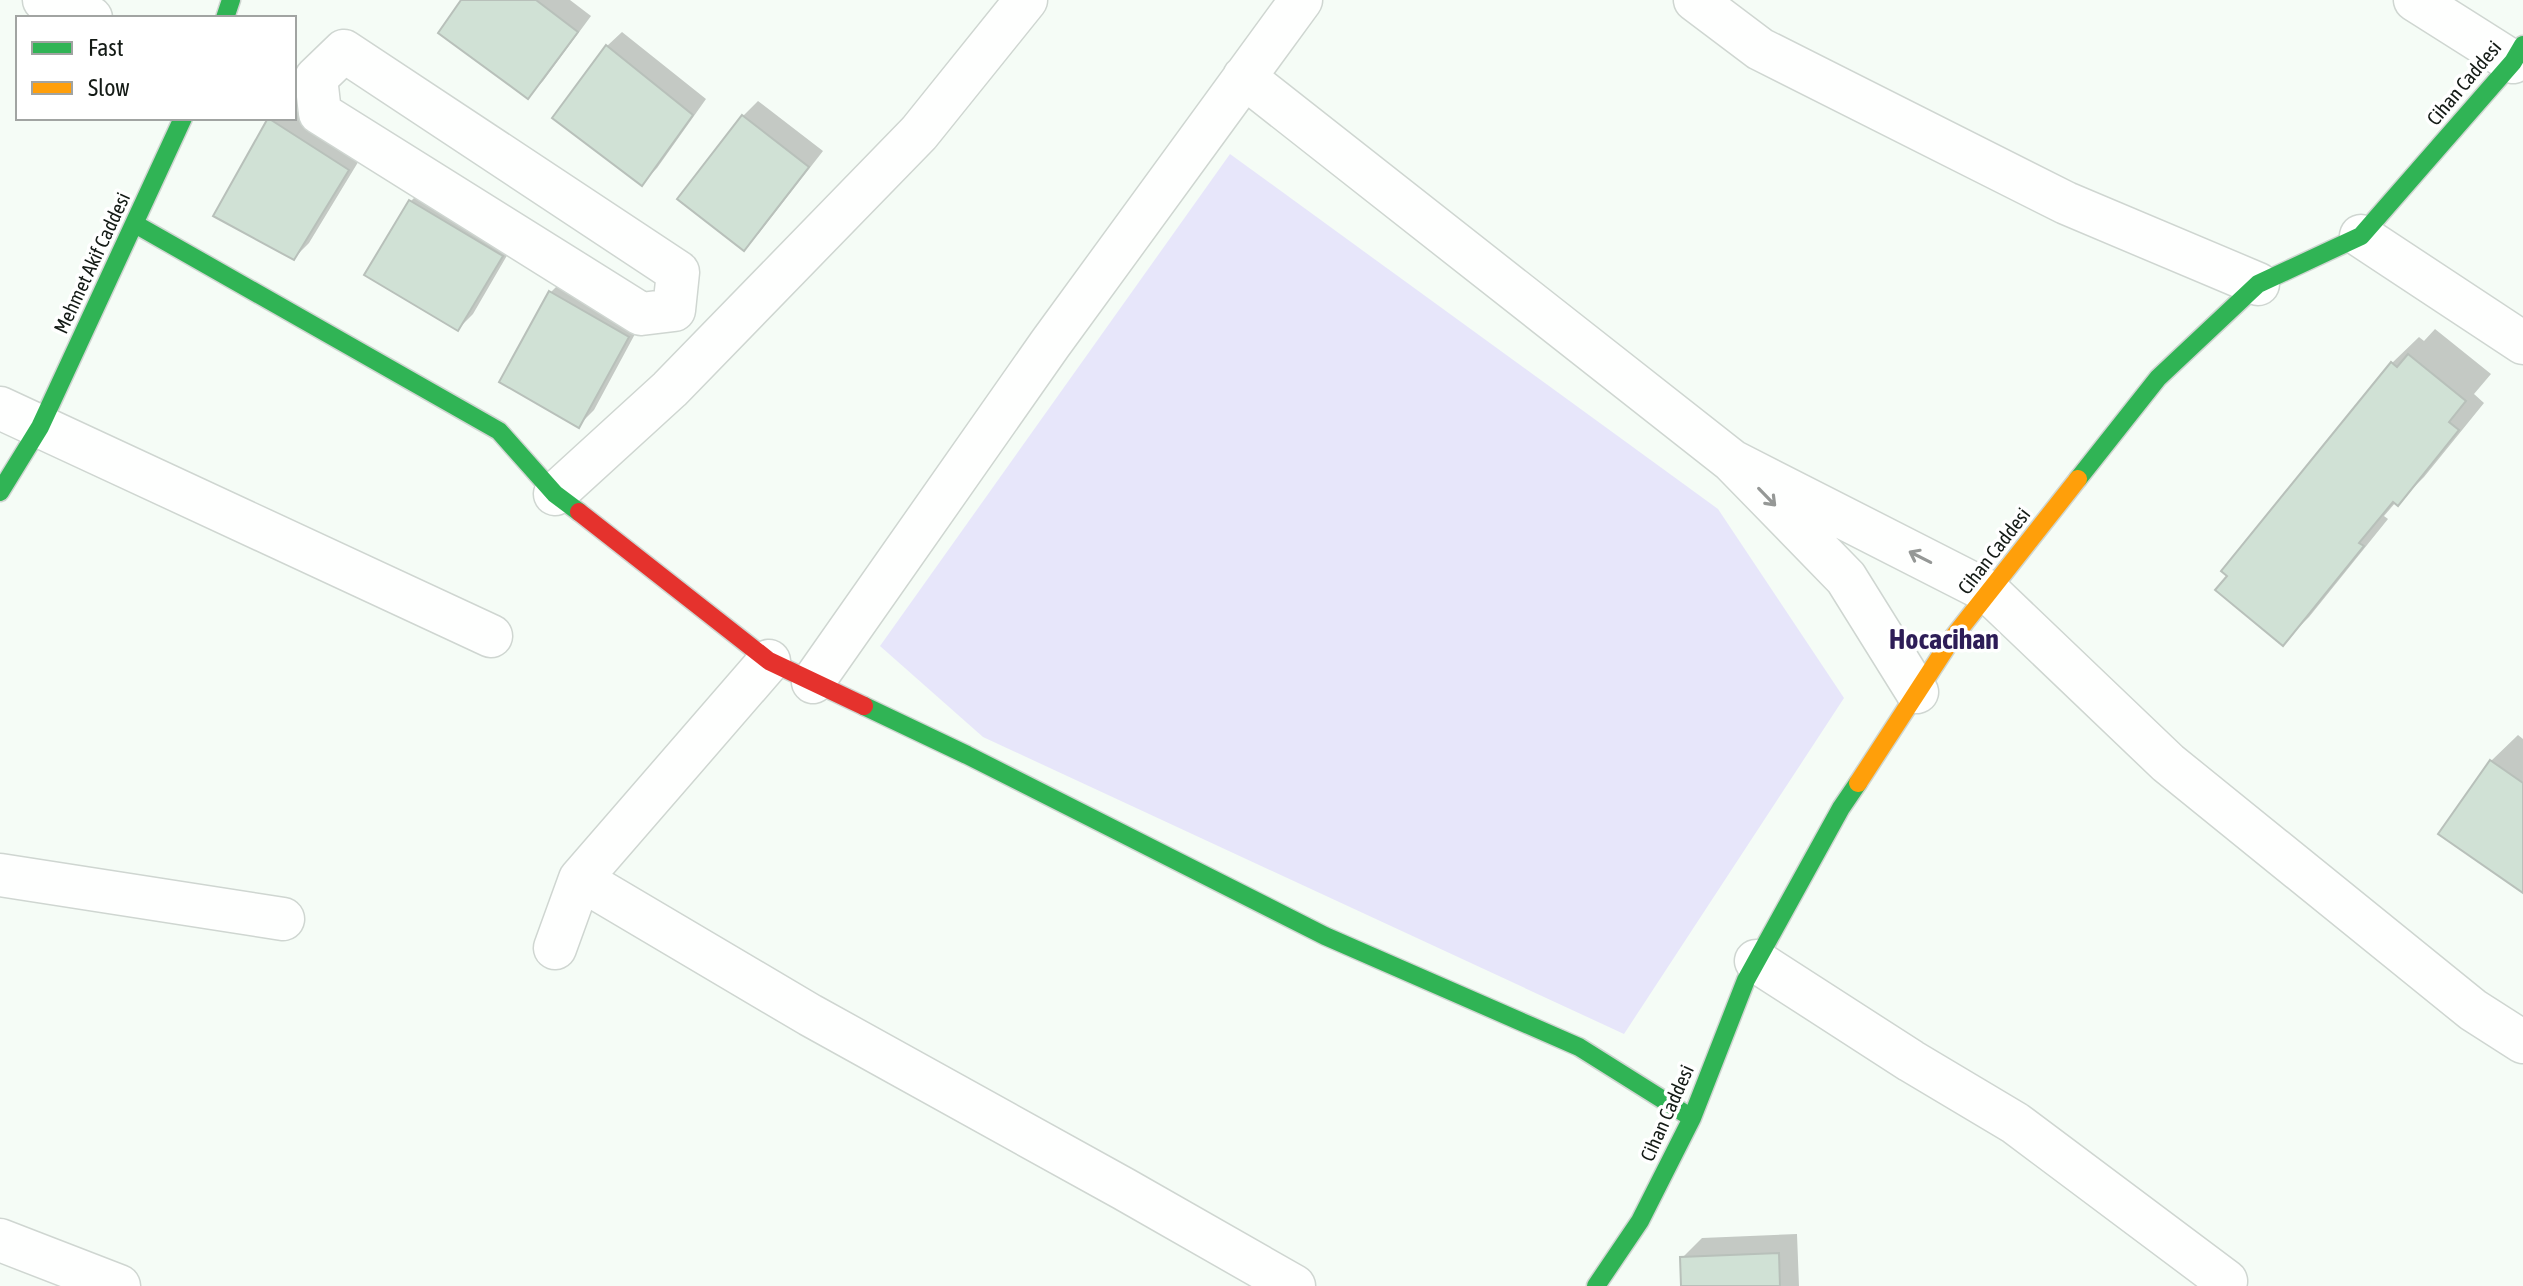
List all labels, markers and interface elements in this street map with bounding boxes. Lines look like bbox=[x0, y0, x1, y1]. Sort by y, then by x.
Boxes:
legend bbox=[16, 16, 296, 120]
text: Fast bbox=[88, 34, 124, 61]
street label: Cihan Caddesi bbox=[2422, 36, 2506, 130]
text: Slow bbox=[88, 74, 130, 101]
street label: Mehmet Akif Caddesi bbox=[49, 189, 134, 337]
one-way arrow bbox=[1757, 487, 1776, 507]
street label: Cihan Caddesi bbox=[1953, 503, 2034, 598]
one-way arrow bbox=[1908, 548, 1932, 564]
district label: Hocacihan bbox=[1889, 623, 1999, 655]
street label: Cihan Caddesi bbox=[1635, 1061, 1698, 1165]

